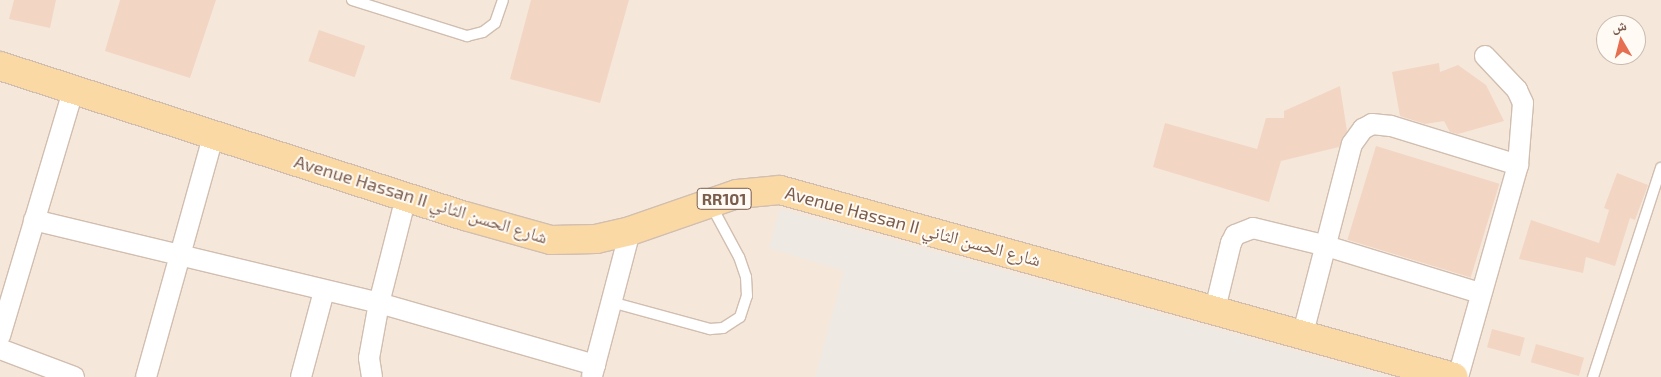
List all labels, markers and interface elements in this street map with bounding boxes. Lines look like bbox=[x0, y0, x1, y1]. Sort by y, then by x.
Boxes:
north arrow bbox=[1596, 15, 1646, 65]
text: ش bbox=[1610, 16, 1628, 35]
street label: Avenue Hassan II شارع الحسن الثاني bbox=[292, 150, 550, 248]
street label: Avenue Hassan II شارع الحسن الثاني bbox=[783, 181, 1043, 271]
road number: RR101 bbox=[696, 185, 752, 212]

